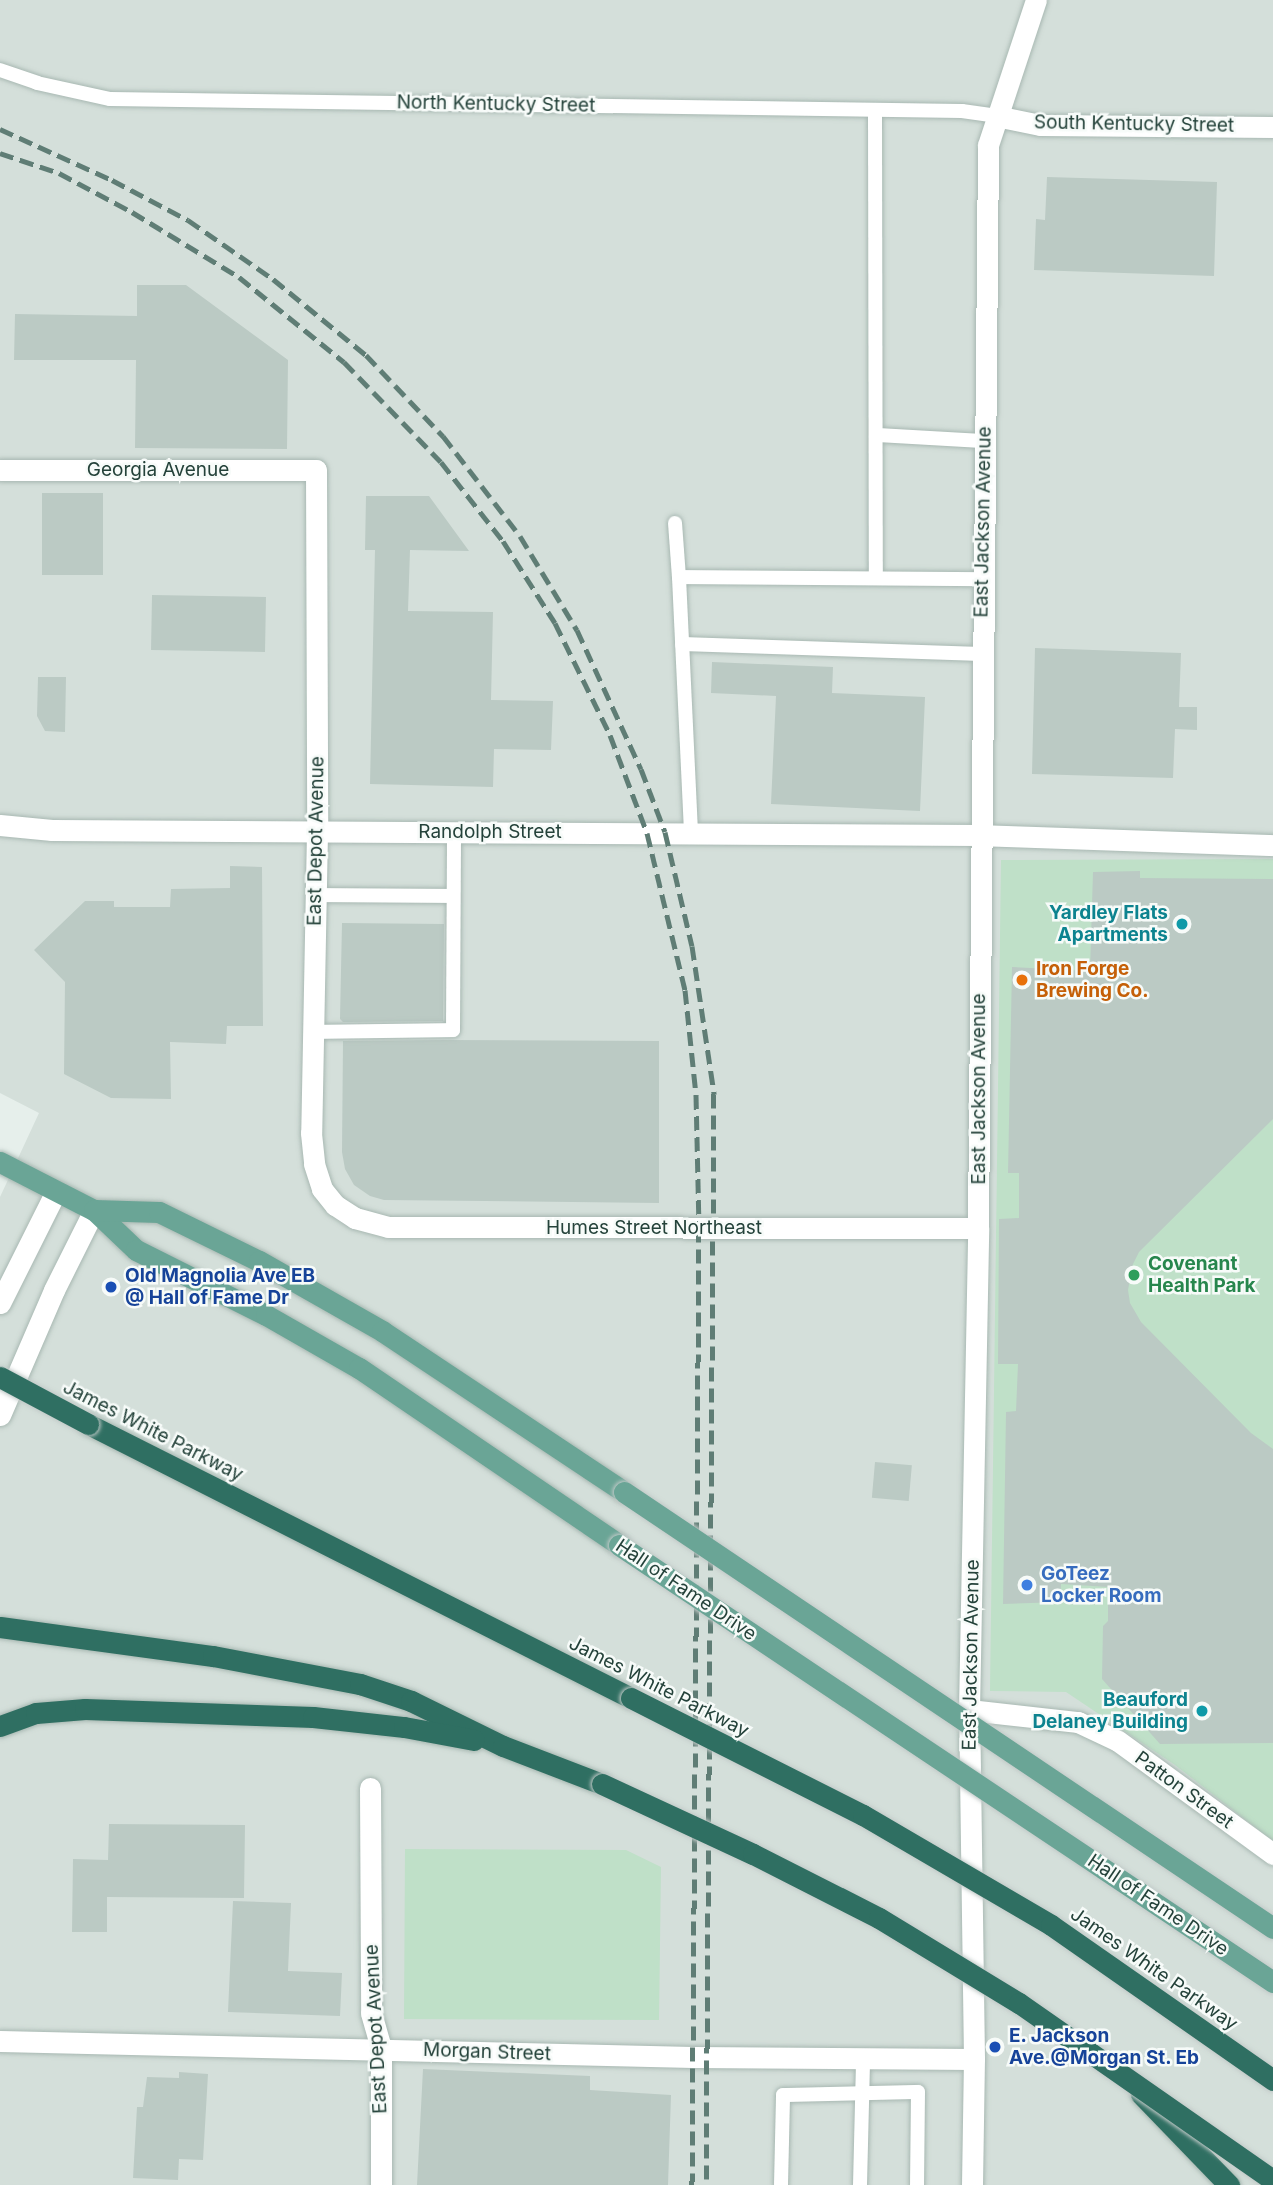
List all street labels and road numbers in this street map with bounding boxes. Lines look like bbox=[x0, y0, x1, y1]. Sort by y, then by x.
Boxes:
street label: North Kentucky Street bbox=[396, 91, 596, 117]
street label: South Kentucky Street bbox=[1034, 111, 1234, 137]
street label: East Jackson Avenue bbox=[970, 426, 996, 618]
street label: Georgia Avenue bbox=[87, 459, 229, 481]
street label: East Depot Avenue bbox=[303, 756, 329, 926]
street label: Randolph Street bbox=[418, 821, 562, 843]
street label: East Jackson Avenue bbox=[968, 993, 990, 1185]
street label: Humes Street Northeast bbox=[546, 1217, 762, 1239]
street label: James White Parkway bbox=[59, 1376, 247, 1486]
street label: Hall of Fame Drive bbox=[611, 1534, 761, 1646]
street label: East Jackson Avenue bbox=[958, 1559, 984, 1751]
street label: James White Parkway bbox=[565, 1632, 753, 1742]
street label: Patton Street bbox=[1130, 1747, 1238, 1833]
street label: Hall of Fame Drive bbox=[1083, 1849, 1233, 1961]
street label: James White Parkway bbox=[1066, 1903, 1242, 2035]
street label: East Depot Avenue bbox=[360, 1944, 392, 2114]
street label: Morgan Street bbox=[423, 2038, 551, 2066]

